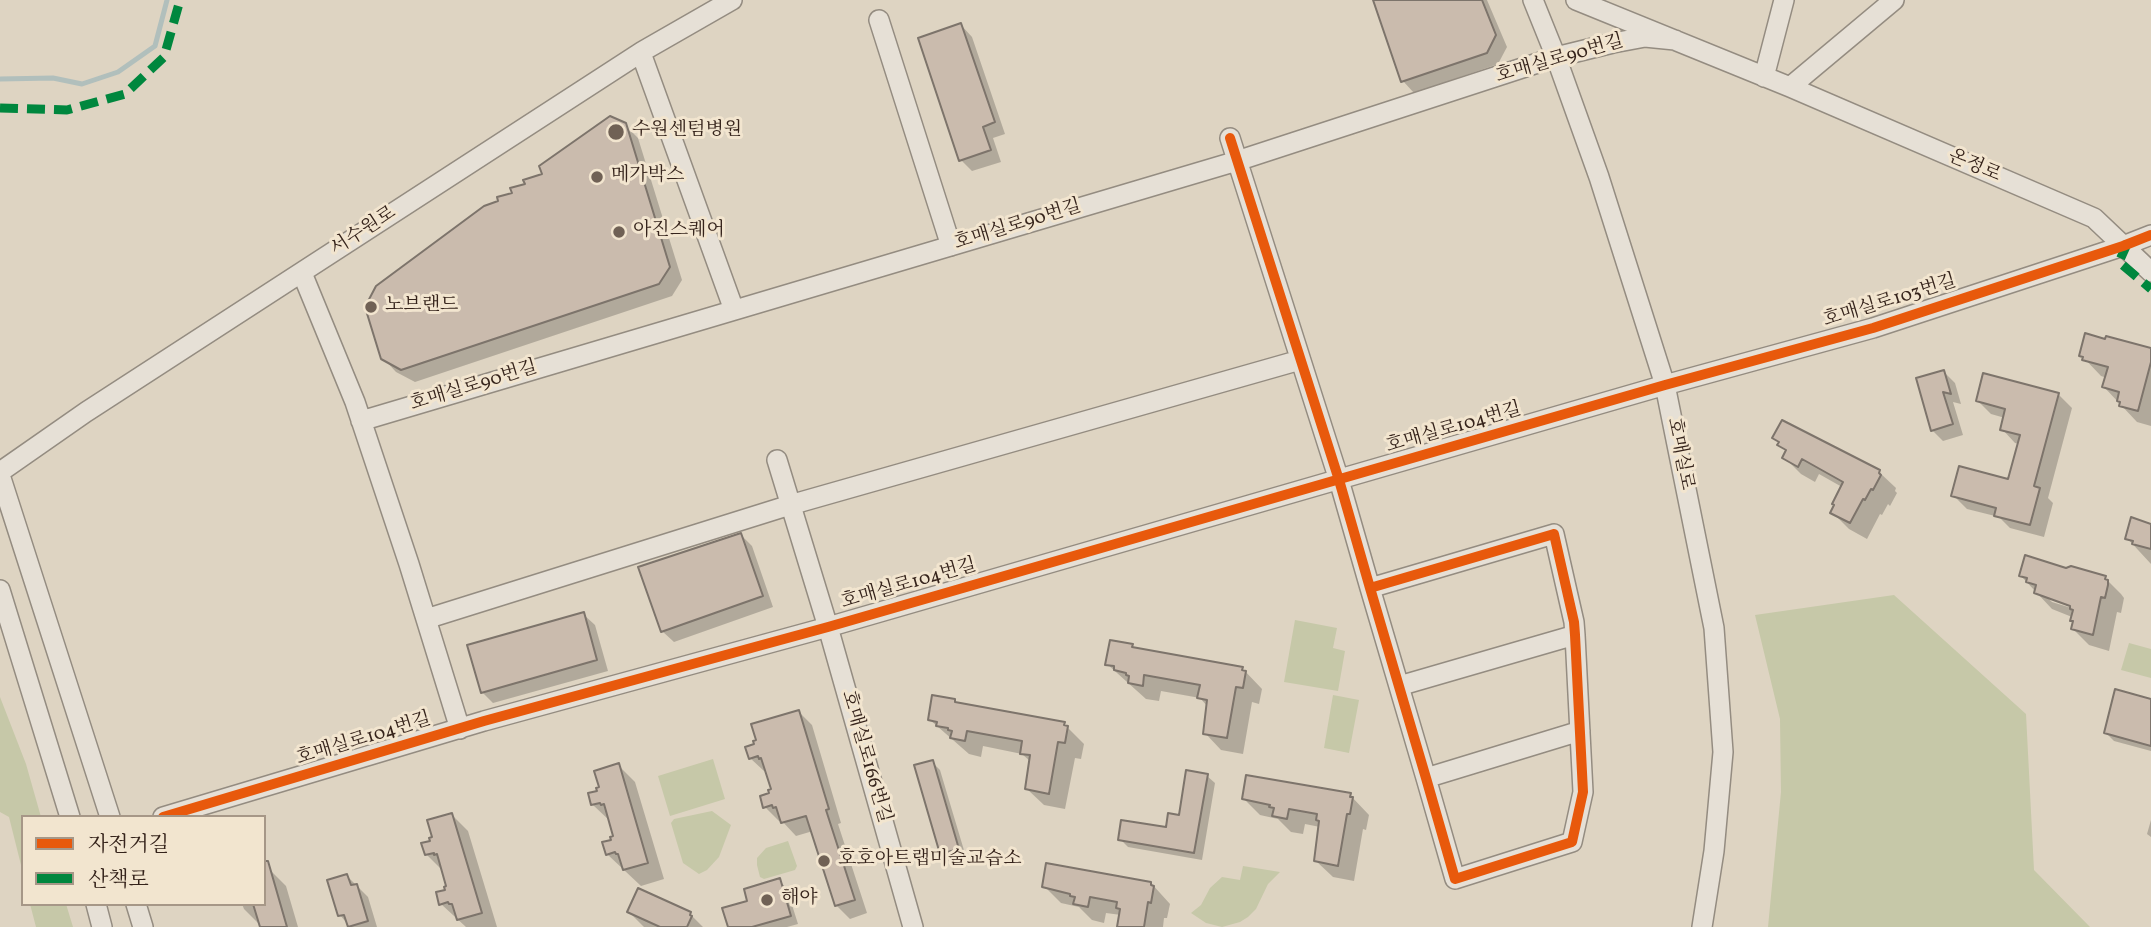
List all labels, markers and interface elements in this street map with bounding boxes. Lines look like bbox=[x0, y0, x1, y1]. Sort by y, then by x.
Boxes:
street label: 호매실로90번길 bbox=[1494, 31, 1626, 89]
place label: 수원센텀병원 bbox=[632, 121, 742, 143]
marker: 수원센텀병원 bbox=[606, 122, 626, 142]
street label: 온정로 bbox=[1944, 146, 2004, 188]
place label: 메가박스 bbox=[611, 166, 684, 188]
marker: 메가박스 bbox=[589, 169, 605, 185]
street label: 호매실로90번길 bbox=[952, 196, 1084, 256]
street label: 서수원로 bbox=[327, 202, 401, 262]
place label: 아진스퀘어 bbox=[633, 221, 725, 243]
marker: 아진스퀘어 bbox=[611, 224, 627, 240]
street label: 호매실로103번길 bbox=[1821, 271, 1959, 333]
place label: 노브랜드 bbox=[385, 296, 458, 318]
marker: 노브랜드 bbox=[363, 299, 379, 315]
street label: 호매실로90번길 bbox=[408, 357, 540, 417]
street label: 호매실로104번길 bbox=[1384, 399, 1524, 459]
street label: 호매실로 bbox=[1661, 416, 1697, 492]
street label: 호매실로104번길 bbox=[839, 555, 979, 615]
street label: 호매실로166번길 bbox=[835, 688, 895, 826]
street label: 호매실로104번길 bbox=[294, 709, 434, 771]
legend bbox=[21, 815, 266, 906]
text: 자전거길 bbox=[88, 831, 169, 860]
place label: 호호아트랩미술교습소 bbox=[838, 850, 1022, 872]
marker: 호호아트랩미술교습소 bbox=[816, 853, 832, 869]
text: 산책로 bbox=[88, 866, 149, 895]
place label: 해야 bbox=[781, 889, 818, 911]
marker: 해야 bbox=[759, 892, 775, 908]

